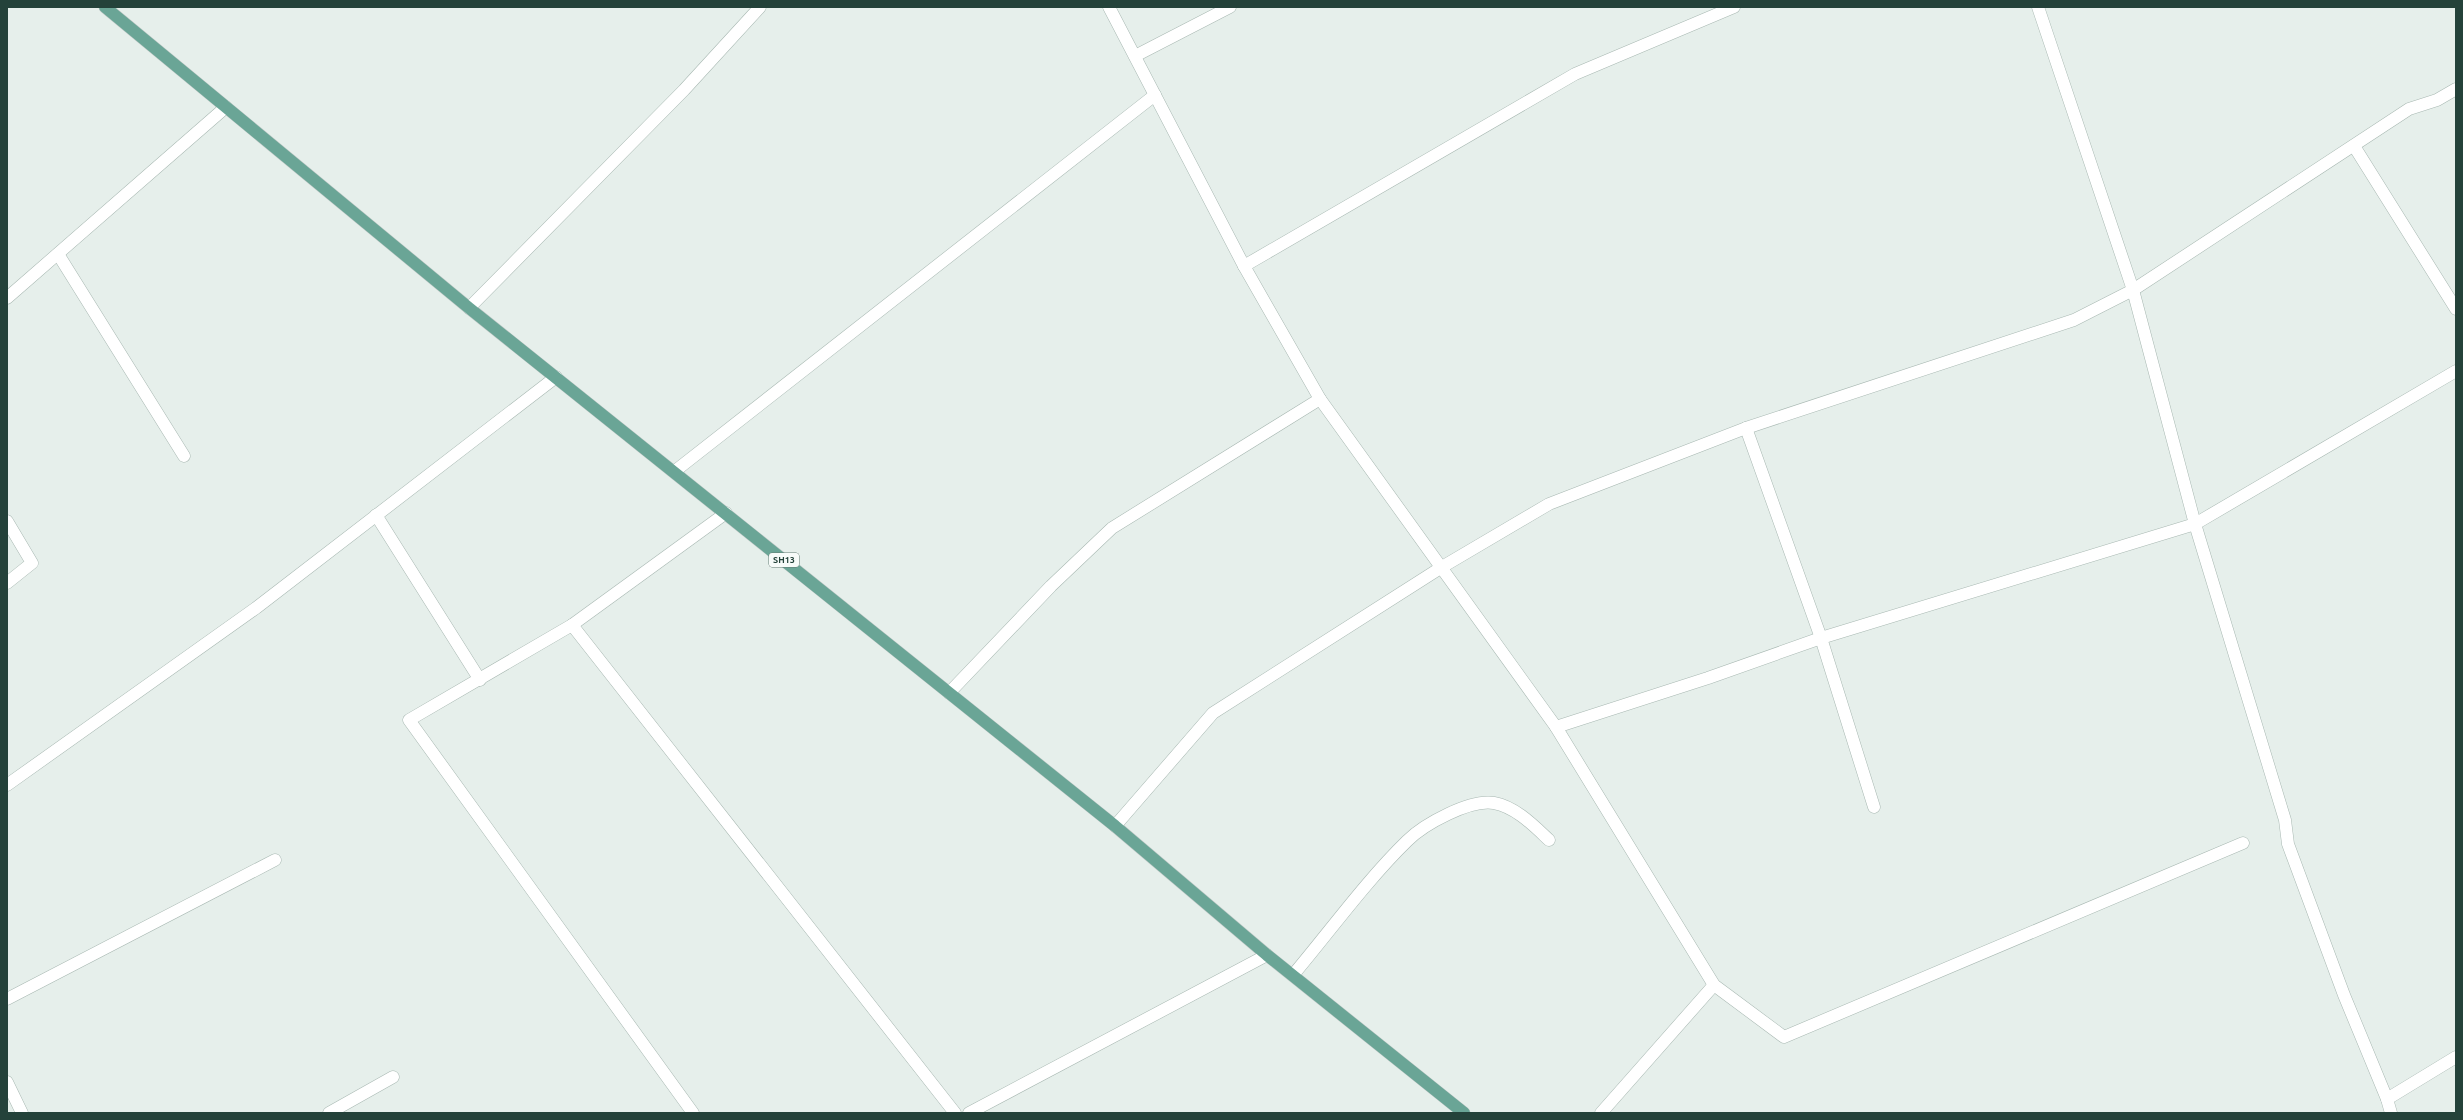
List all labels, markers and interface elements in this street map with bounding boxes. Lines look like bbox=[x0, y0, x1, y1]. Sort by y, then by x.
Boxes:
road number: SH13 bbox=[769, 553, 799, 567]

